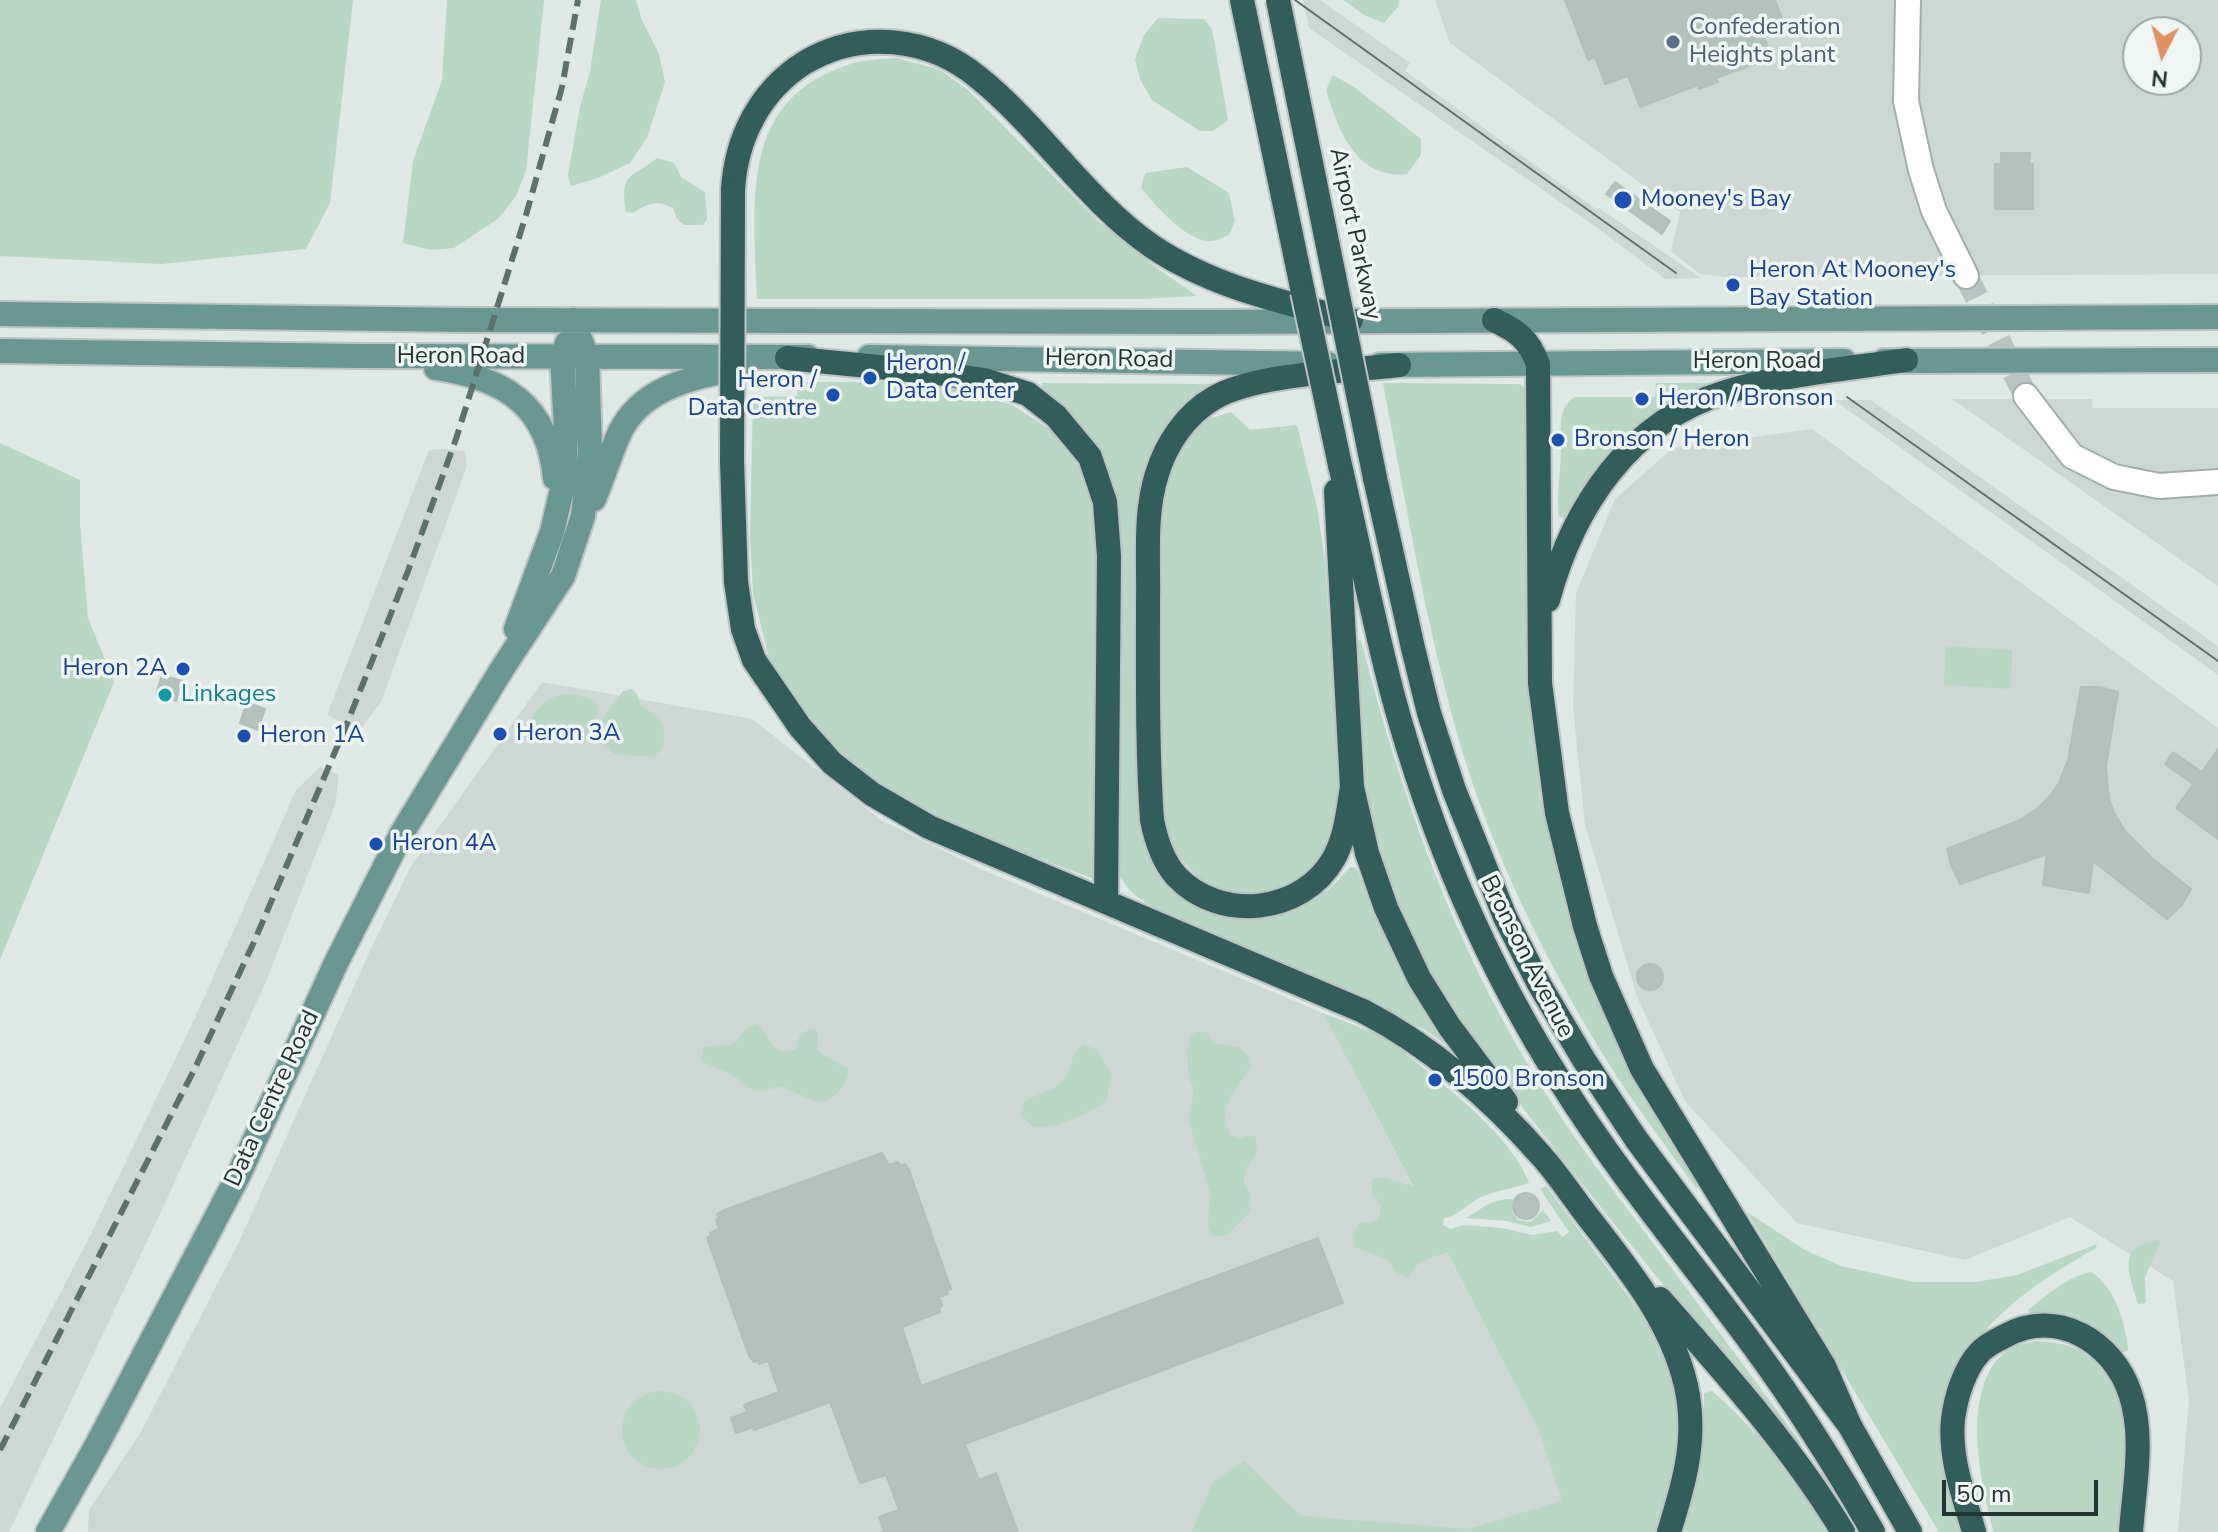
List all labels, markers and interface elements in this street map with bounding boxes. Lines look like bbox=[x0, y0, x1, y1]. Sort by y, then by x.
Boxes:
place label: Confederation Heights plant bbox=[1689, 14, 1841, 70]
north arrow bbox=[2122, 16, 2202, 96]
marker: Confederation Heights plant bbox=[1664, 33, 1682, 51]
text: N bbox=[2150, 62, 2169, 94]
street label: Airport Parkway bbox=[1322, 145, 1386, 323]
place label: Mooney's Bay bbox=[1641, 186, 1791, 214]
marker: Mooney's Bay bbox=[1612, 189, 1634, 211]
place label: Heron At Mooney's Bay Station bbox=[1749, 257, 1956, 313]
marker: Heron At Mooney's Bay Station bbox=[1724, 276, 1742, 294]
street label: Heron Road bbox=[397, 343, 525, 371]
street label: Heron Road bbox=[1045, 344, 1173, 376]
street label: Heron Road bbox=[1693, 348, 1821, 376]
place label: Heron / Data Center bbox=[886, 350, 1015, 406]
place label: Heron / Data Centre bbox=[688, 367, 817, 423]
marker: Heron / Data Center bbox=[861, 369, 879, 387]
place label: Heron / Bronson bbox=[1658, 385, 1834, 413]
marker: Heron / Data Centre bbox=[824, 386, 842, 404]
marker: Heron / Bronson bbox=[1633, 390, 1651, 408]
place label: Bronson / Heron bbox=[1574, 426, 1750, 454]
marker: Bronson / Heron bbox=[1549, 431, 1567, 449]
place label: Heron 2A bbox=[62, 655, 167, 683]
marker: Heron 2A bbox=[174, 660, 192, 678]
place label: Linkages bbox=[181, 681, 276, 709]
marker: Linkages bbox=[156, 686, 174, 704]
place label: Heron 3A bbox=[516, 720, 621, 748]
place label: Heron 1A bbox=[260, 722, 365, 750]
marker: Heron 3A bbox=[491, 725, 509, 743]
marker: Heron 1A bbox=[235, 727, 253, 745]
place label: Heron 4A bbox=[392, 830, 497, 858]
marker: Heron 4A bbox=[367, 835, 385, 853]
street label: Bronson Avenue bbox=[1473, 871, 1579, 1043]
street label: Data Centre Road bbox=[220, 1006, 326, 1192]
place label: 1500 Bronson bbox=[1451, 1066, 1605, 1094]
marker: 1500 Bronson bbox=[1426, 1071, 1444, 1089]
scale bar bbox=[1946, 1464, 2102, 1514]
text: 50 m bbox=[1956, 1478, 2012, 1510]

